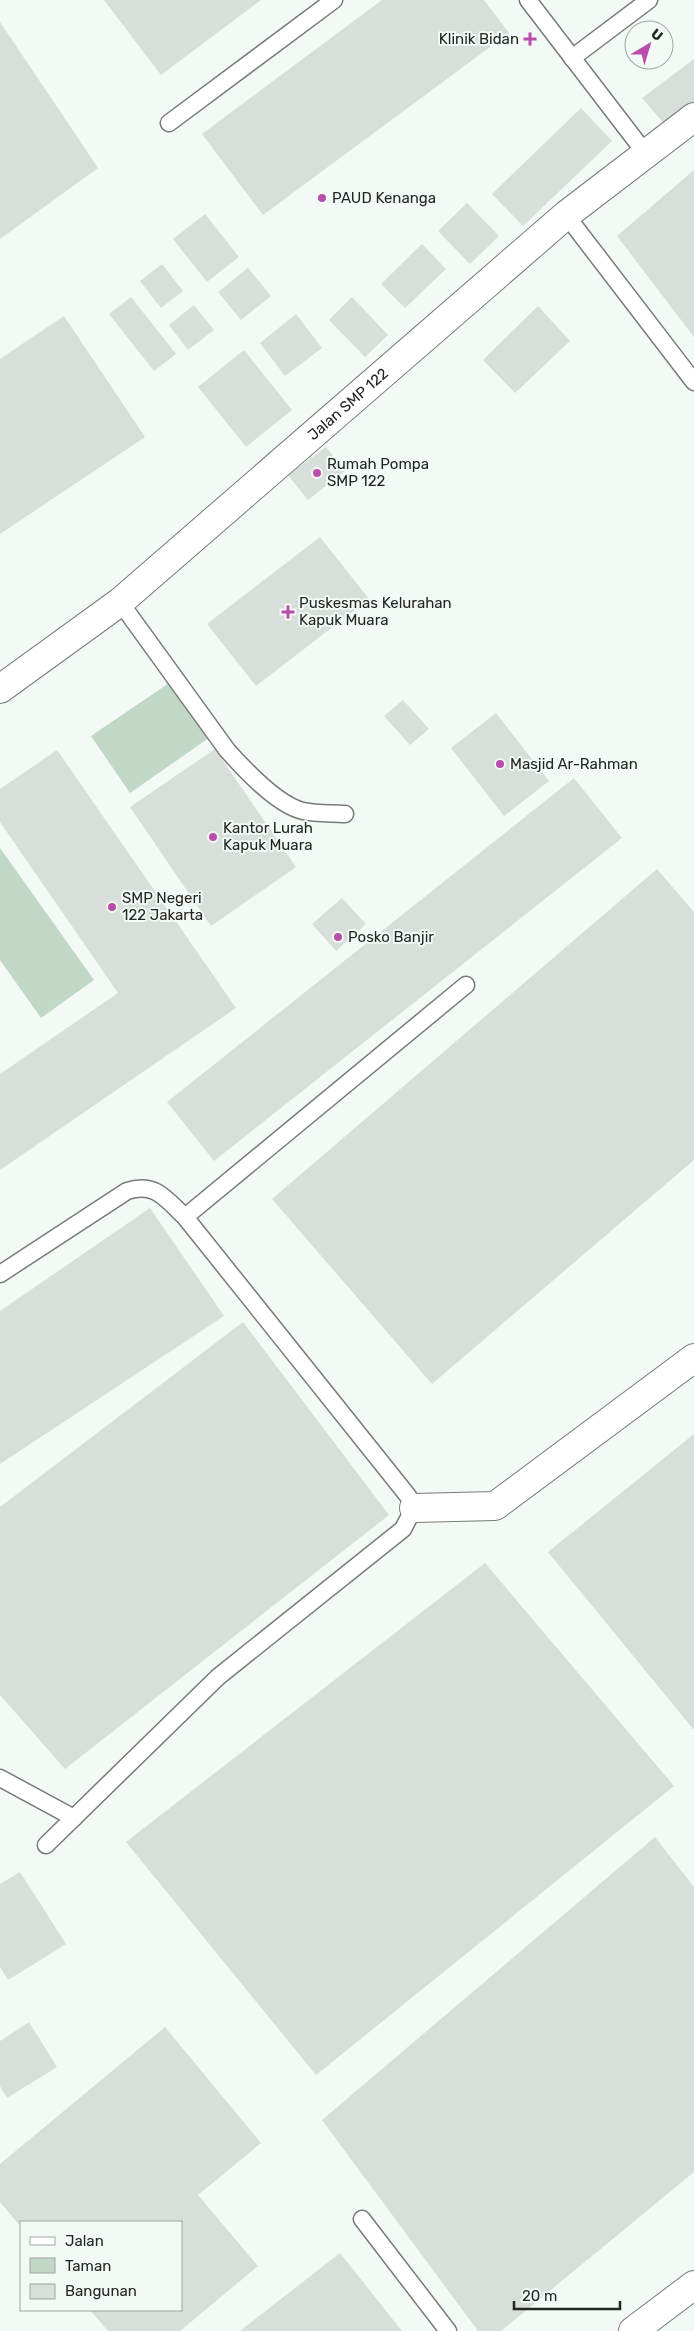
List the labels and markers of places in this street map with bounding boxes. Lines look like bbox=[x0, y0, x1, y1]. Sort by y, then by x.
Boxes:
place label: Klinik Bidan bbox=[439, 30, 519, 48]
marker: Klinik Bidan bbox=[523, 32, 537, 46]
place label: PAUD Kenanga bbox=[332, 189, 436, 207]
marker: PAUD Kenanga bbox=[316, 192, 328, 204]
place label: Rumah Pompa SMP 122 bbox=[327, 455, 429, 490]
marker: Rumah Pompa SMP 122 bbox=[311, 467, 323, 479]
place label: Puskesmas Kelurahan Kapuk Muara bbox=[299, 594, 452, 629]
marker: Puskesmas Kelurahan Kapuk Muara bbox=[281, 605, 295, 619]
place label: Masjid Ar-Rahman bbox=[510, 755, 638, 773]
marker: Masjid Ar-Rahman bbox=[494, 758, 506, 770]
place label: Kantor Lurah Kapuk Muara bbox=[223, 819, 313, 854]
marker: Kantor Lurah Kapuk Muara bbox=[207, 831, 219, 843]
place label: SMP Negeri 122 Jakarta bbox=[122, 889, 203, 924]
marker: SMP Negeri 122 Jakarta bbox=[106, 901, 118, 913]
place label: Posko Banjir bbox=[348, 928, 434, 946]
marker: Posko Banjir bbox=[332, 931, 344, 943]

